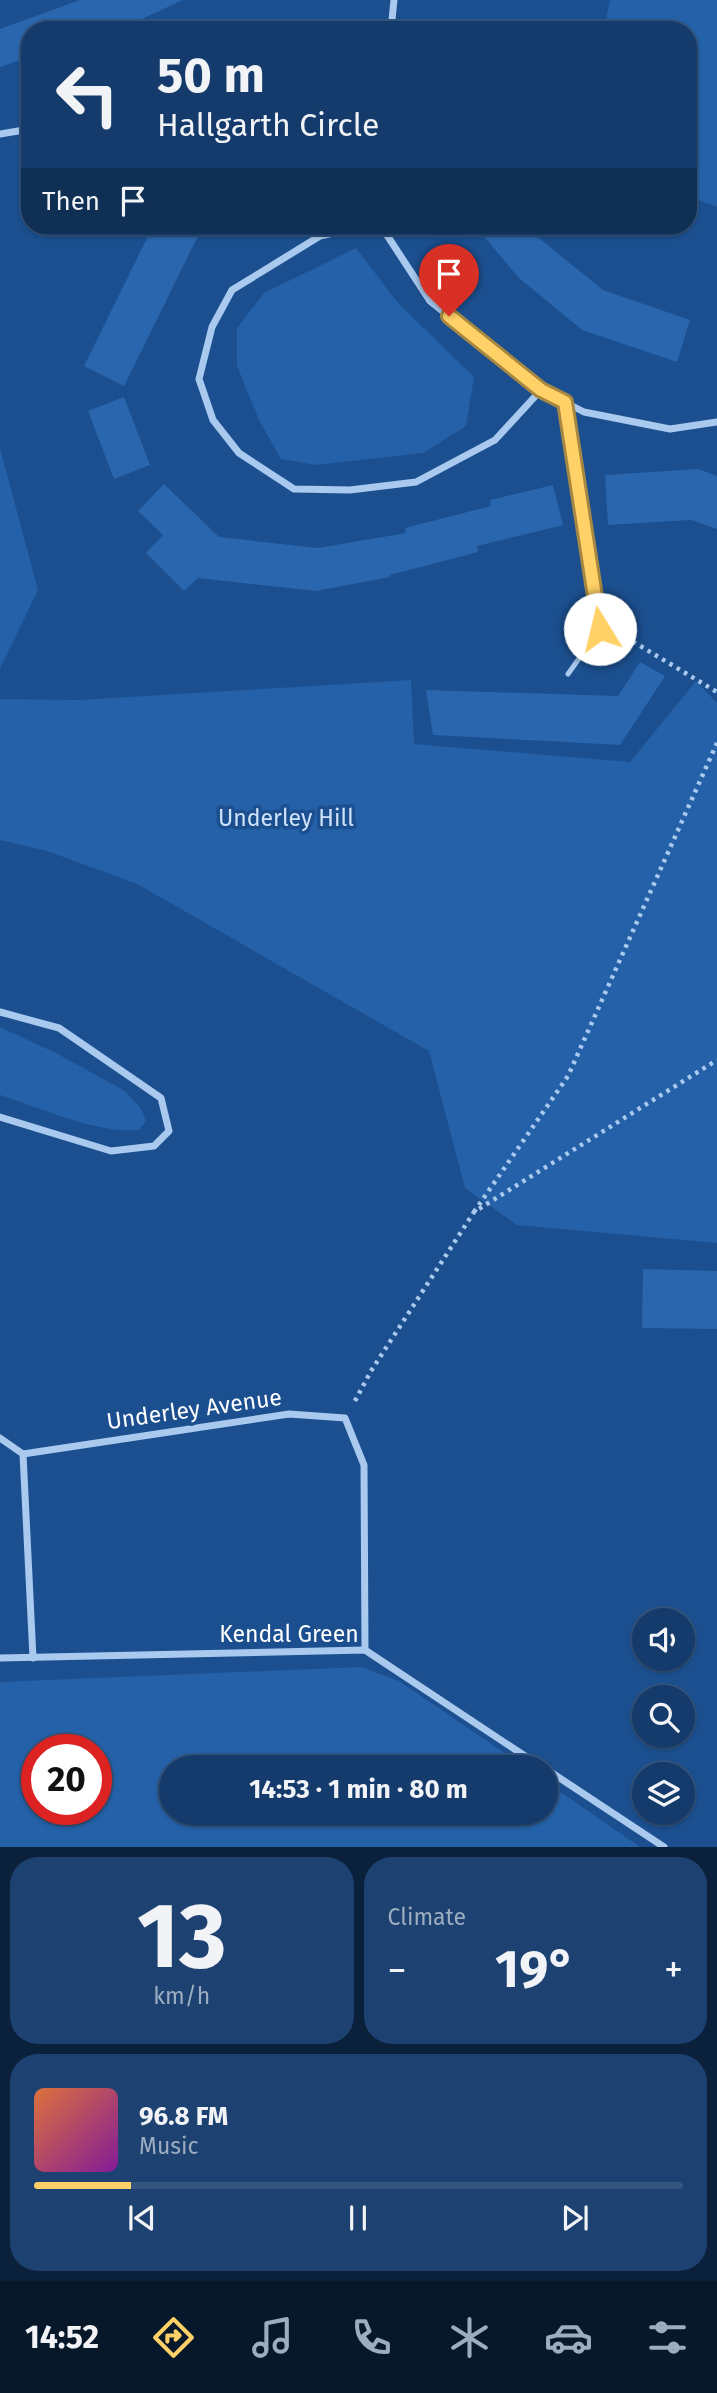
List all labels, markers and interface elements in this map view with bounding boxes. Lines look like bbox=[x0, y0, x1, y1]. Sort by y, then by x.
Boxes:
text: 50 m bbox=[157, 46, 265, 105]
icon: left bbox=[42, 49, 133, 140]
text: Hallgarth Circle bbox=[157, 106, 379, 144]
icon: arrive bbox=[114, 182, 152, 220]
text: Then bbox=[42, 186, 100, 217]
pin bbox=[419, 244, 479, 316]
icon: arrive bbox=[430, 255, 468, 293]
position arrow bbox=[563, 592, 637, 666]
park label: Underley Hill bbox=[218, 804, 354, 832]
street label: Underley Avenue bbox=[105, 1383, 283, 1435]
map controls bbox=[632, 1608, 695, 1825]
button: sound bbox=[632, 1608, 695, 1671]
street label: Kendal Green bbox=[219, 1620, 359, 1648]
button: search bbox=[632, 1685, 695, 1748]
speed limit sign: 20 bbox=[21, 1734, 112, 1825]
button: layers bbox=[632, 1762, 695, 1825]
text: 14:53 · 1 min · 80 m bbox=[249, 1774, 468, 1805]
text: 13 bbox=[137, 1882, 227, 1991]
text: Climate bbox=[388, 1903, 466, 1931]
text: 19° bbox=[495, 1938, 575, 2001]
text: − bbox=[388, 1947, 407, 1993]
text: + bbox=[664, 1947, 683, 1993]
text: km/h bbox=[153, 1982, 210, 2010]
text: 96.8 FM bbox=[139, 2101, 228, 2132]
text: Music bbox=[139, 2132, 199, 2160]
icon: previous bbox=[123, 2199, 161, 2237]
icon: pause bbox=[339, 2199, 377, 2237]
icon: next bbox=[556, 2199, 594, 2237]
icon: directions bbox=[149, 2313, 198, 2362]
icon: music bbox=[248, 2313, 297, 2362]
icon: phone bbox=[347, 2313, 396, 2362]
icon: climate bbox=[445, 2313, 494, 2362]
icon: car bbox=[544, 2313, 593, 2362]
icon: filters bbox=[643, 2313, 692, 2362]
text: 14:52 bbox=[25, 2318, 99, 2356]

